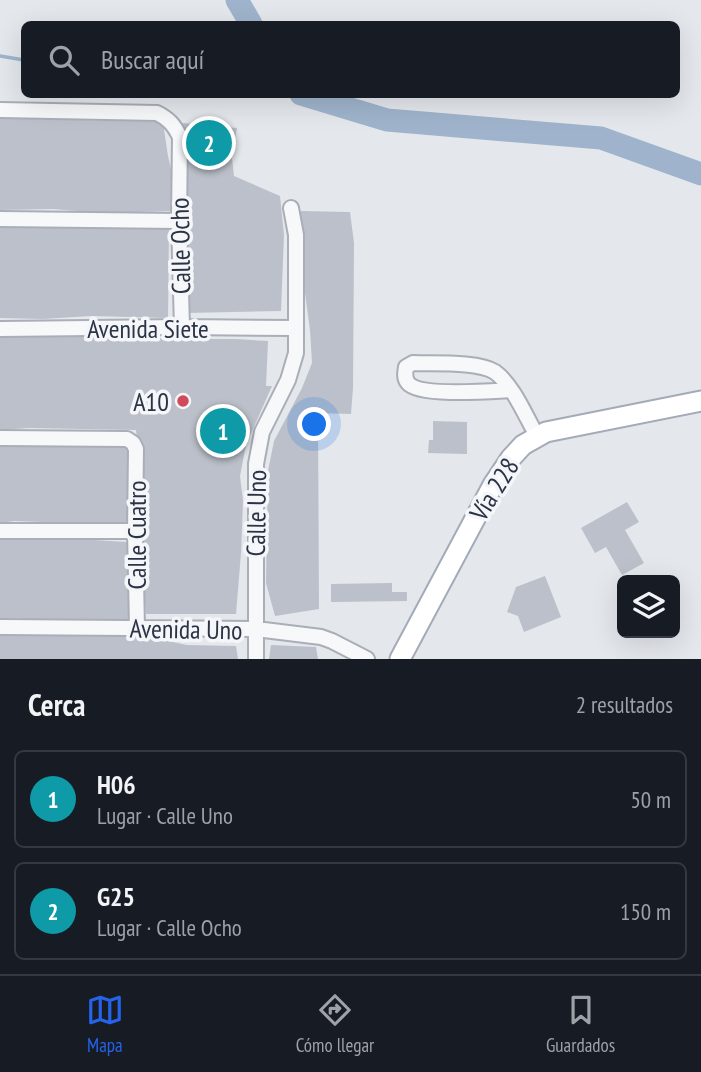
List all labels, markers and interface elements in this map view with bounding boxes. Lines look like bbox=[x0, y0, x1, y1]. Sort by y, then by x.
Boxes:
search box bbox=[21, 21, 680, 98]
icon: search bbox=[45, 41, 83, 79]
text: Buscar aquí bbox=[101, 43, 204, 76]
pin: 2 bbox=[186, 117, 232, 169]
street label: Calle Ocho bbox=[163, 197, 197, 295]
street label: Avenida Siete bbox=[87, 312, 209, 345]
place label: A10 bbox=[133, 385, 169, 418]
marker: A10 bbox=[175, 393, 191, 409]
pin: 1 bbox=[200, 405, 246, 457]
your location bbox=[297, 407, 331, 441]
street label: Vía 228 bbox=[462, 452, 526, 527]
street label: Calle Uno bbox=[239, 469, 273, 557]
street label: Calle Cuatro bbox=[120, 480, 153, 590]
map controls bbox=[617, 575, 680, 638]
button: layers bbox=[617, 575, 680, 638]
street label: Avenida Uno bbox=[129, 612, 243, 646]
text: Cerca bbox=[28, 685, 85, 724]
text: 2 resultados bbox=[576, 690, 673, 719]
text: H06 bbox=[97, 768, 136, 801]
text: 1 bbox=[48, 785, 59, 814]
text: 50 m bbox=[630, 785, 671, 814]
text: Lugar · Calle Uno bbox=[97, 801, 233, 830]
text: G25 bbox=[97, 880, 135, 913]
text: 2 bbox=[48, 897, 59, 926]
text: 150 m bbox=[620, 897, 671, 926]
text: Lugar · Calle Ocho bbox=[97, 913, 242, 942]
tab: Mapa bbox=[86, 991, 124, 1057]
tab: Cómo llegar bbox=[296, 991, 374, 1057]
tab: Guardados bbox=[546, 991, 615, 1057]

